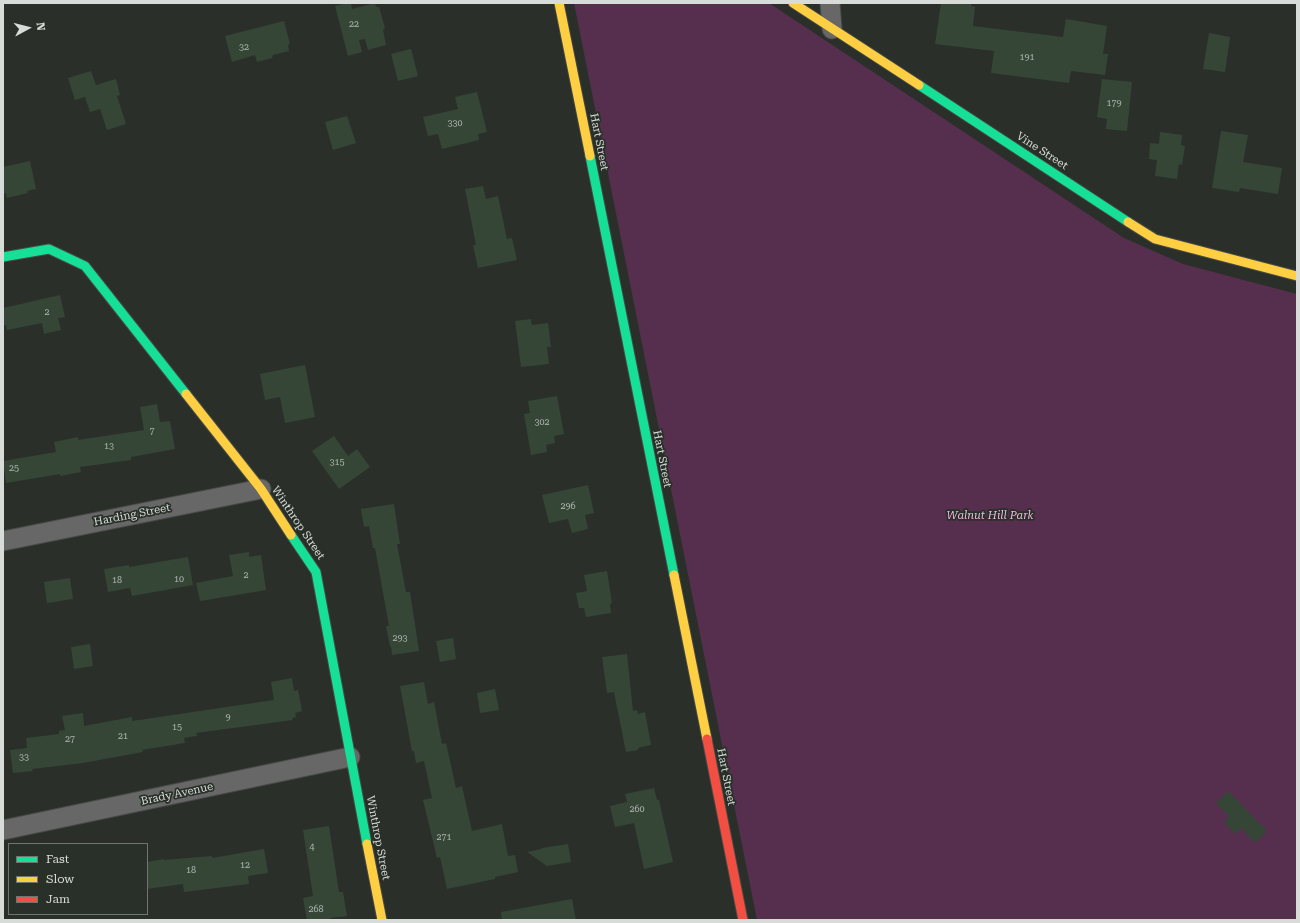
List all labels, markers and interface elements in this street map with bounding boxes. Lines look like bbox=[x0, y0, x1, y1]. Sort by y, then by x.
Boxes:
north arrow bbox=[8, 8, 48, 48]
house number: 22 bbox=[349, 19, 359, 29]
text: N bbox=[33, 21, 47, 31]
house number: 32 bbox=[239, 42, 249, 52]
house number: 191 bbox=[1019, 52, 1035, 62]
house number: 179 bbox=[1106, 98, 1122, 108]
street label: Hart Street bbox=[587, 112, 611, 172]
house number: 330 bbox=[447, 118, 463, 128]
street label: Vine Street bbox=[1014, 129, 1070, 173]
house number: 2 bbox=[44, 307, 50, 317]
house number: 302 bbox=[534, 417, 550, 427]
house number: 7 bbox=[149, 426, 155, 436]
street label: Hart Street bbox=[650, 429, 674, 489]
house number: 13 bbox=[104, 441, 114, 451]
house number: 315 bbox=[329, 457, 345, 467]
house number: 25 bbox=[9, 463, 19, 473]
street label: Winthrop Street bbox=[269, 484, 327, 562]
street label: Harding Street bbox=[93, 501, 171, 529]
house number: 296 bbox=[560, 501, 576, 511]
park label: Walnut Hill Park bbox=[947, 509, 1033, 523]
house number: 2 bbox=[243, 570, 249, 580]
house number: 10 bbox=[174, 574, 184, 584]
house number: 18 bbox=[112, 575, 122, 585]
house number: 293 bbox=[392, 633, 408, 643]
house number: 9 bbox=[225, 712, 231, 722]
house number: 15 bbox=[172, 722, 182, 732]
house number: 21 bbox=[118, 731, 128, 741]
house number: 27 bbox=[65, 734, 75, 744]
street label: Hart Street bbox=[714, 747, 738, 807]
house number: 33 bbox=[19, 752, 29, 762]
street label: Brady Avenue bbox=[140, 780, 214, 808]
street label: Winthrop Street bbox=[363, 795, 393, 881]
house number: 260 bbox=[629, 804, 645, 814]
house number: 271 bbox=[436, 832, 452, 842]
house number: 4 bbox=[309, 842, 315, 852]
legend bbox=[8, 843, 148, 915]
text: Fast bbox=[46, 852, 69, 866]
house number: 12 bbox=[240, 860, 250, 870]
house number: 18 bbox=[186, 865, 196, 875]
text: Slow bbox=[46, 872, 74, 886]
text: Jam bbox=[46, 892, 70, 906]
house number: 268 bbox=[308, 904, 324, 914]

